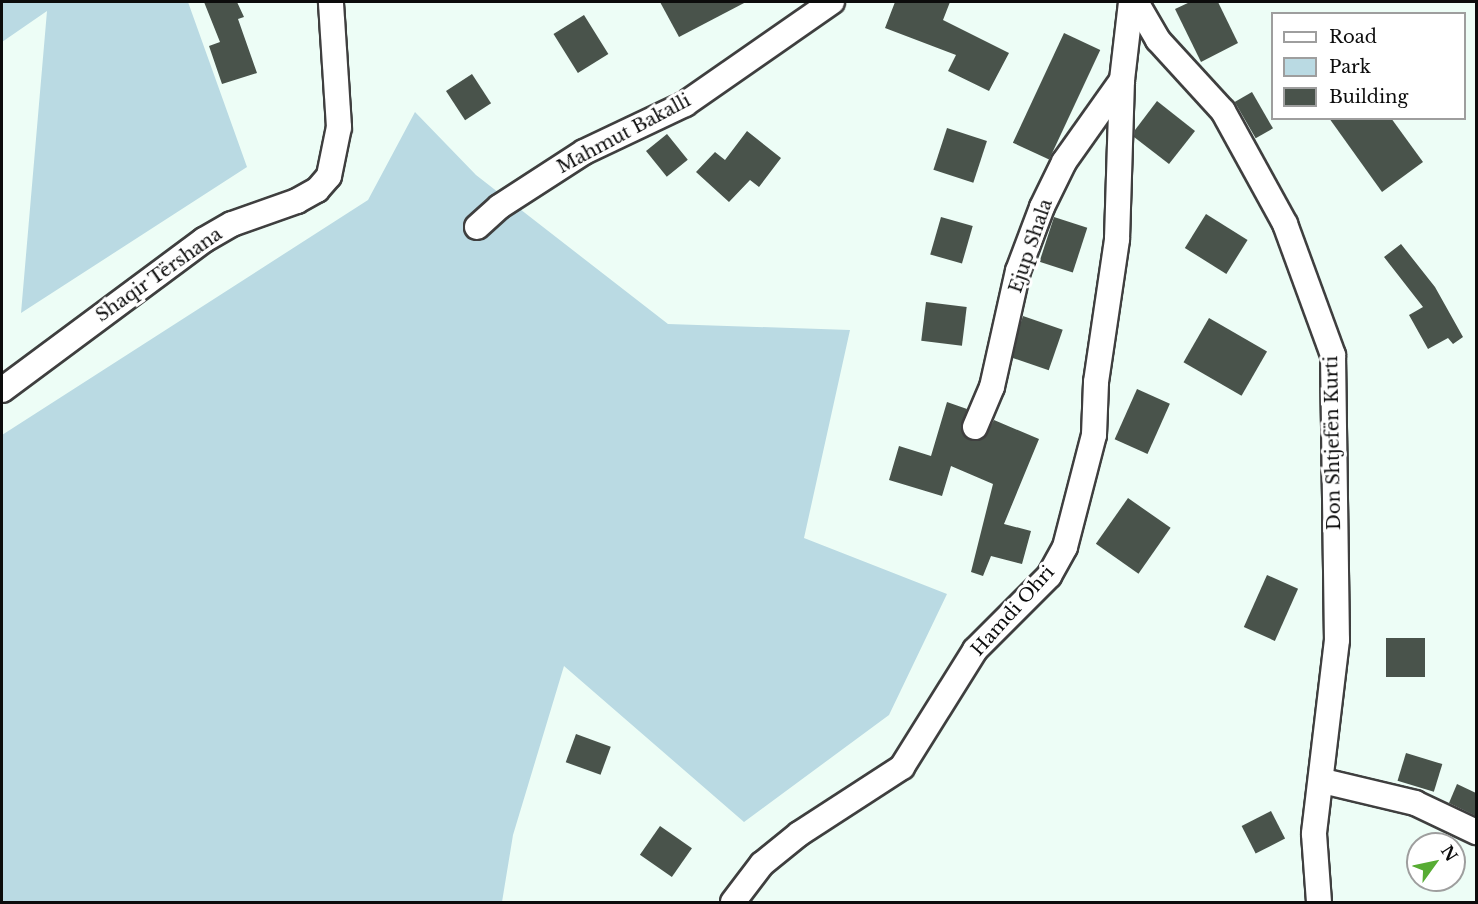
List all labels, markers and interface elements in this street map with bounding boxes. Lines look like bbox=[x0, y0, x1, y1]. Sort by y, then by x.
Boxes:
legend bbox=[1271, 12, 1466, 120]
text: Road bbox=[1329, 26, 1377, 48]
text: Park bbox=[1329, 56, 1371, 78]
text: Building bbox=[1329, 86, 1408, 108]
street label: Mahmut Bakalli bbox=[554, 90, 694, 178]
street label: Ejup Shala bbox=[1005, 196, 1057, 296]
street label: Shaqir Tërshana bbox=[91, 223, 227, 327]
street label: Don Shtjefën Kurti bbox=[1321, 356, 1345, 530]
street label: Hamdi Ohri bbox=[967, 562, 1059, 660]
north arrow bbox=[1406, 832, 1466, 892]
text: N bbox=[1437, 842, 1462, 865]

